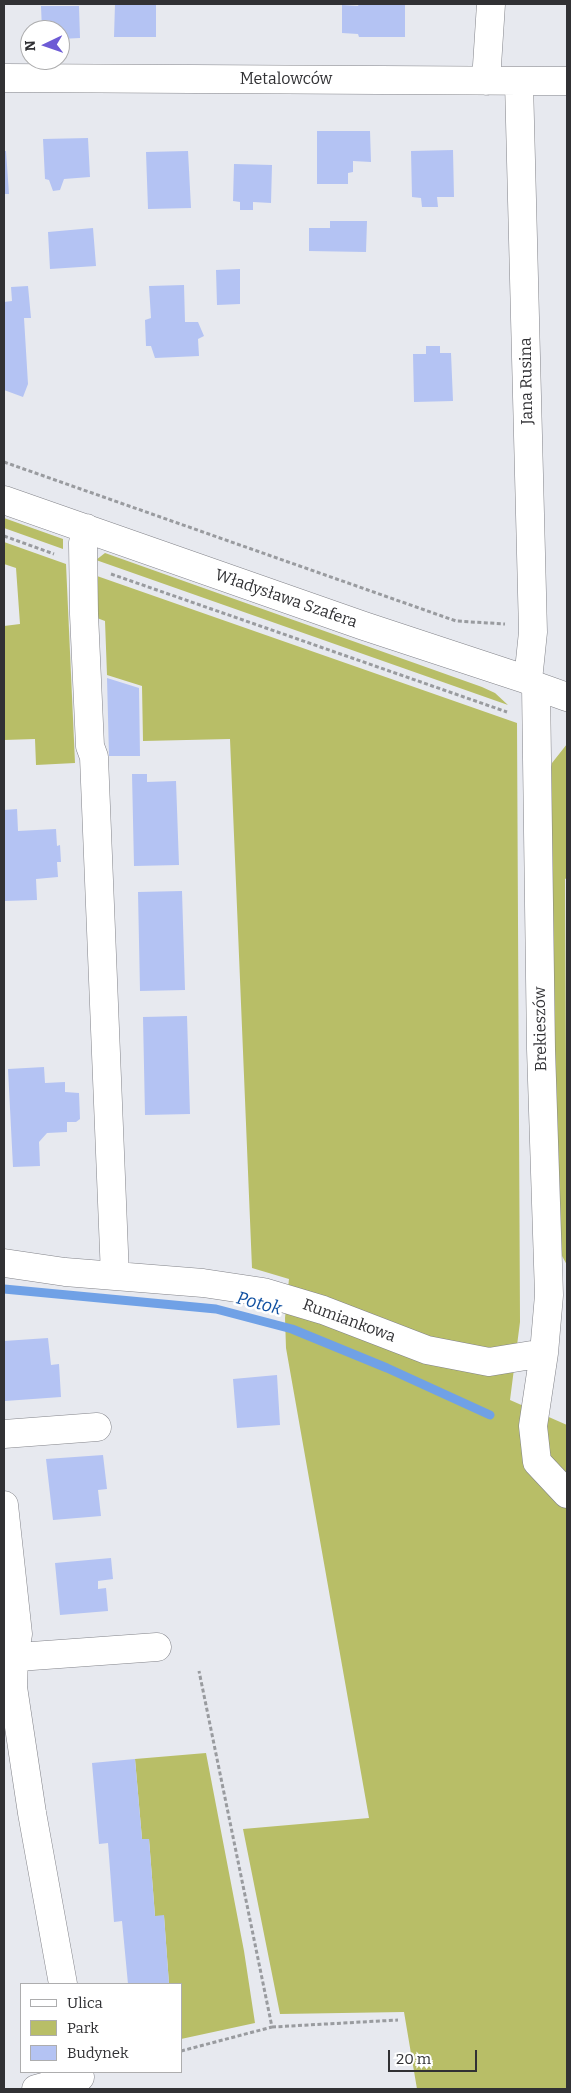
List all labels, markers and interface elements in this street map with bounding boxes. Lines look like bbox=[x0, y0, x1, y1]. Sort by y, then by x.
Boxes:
north arrow bbox=[20, 20, 70, 70]
text: N bbox=[22, 40, 39, 52]
street label: Metalowców bbox=[240, 70, 332, 90]
street label: Jana Rusina bbox=[517, 337, 537, 425]
street label: Władysława Szafera bbox=[212, 566, 360, 632]
street label: Brekieszów bbox=[531, 986, 551, 1072]
water label: Potok bbox=[234, 1288, 284, 1320]
street label: Rumiankowa bbox=[300, 1295, 398, 1347]
legend bbox=[20, 1983, 182, 2073]
text: Ulica bbox=[67, 1994, 103, 2012]
text: Park bbox=[67, 2019, 99, 2037]
scale bar bbox=[391, 2040, 480, 2072]
text: Budynek bbox=[67, 2044, 128, 2062]
text: 20 m bbox=[396, 2050, 431, 2068]

